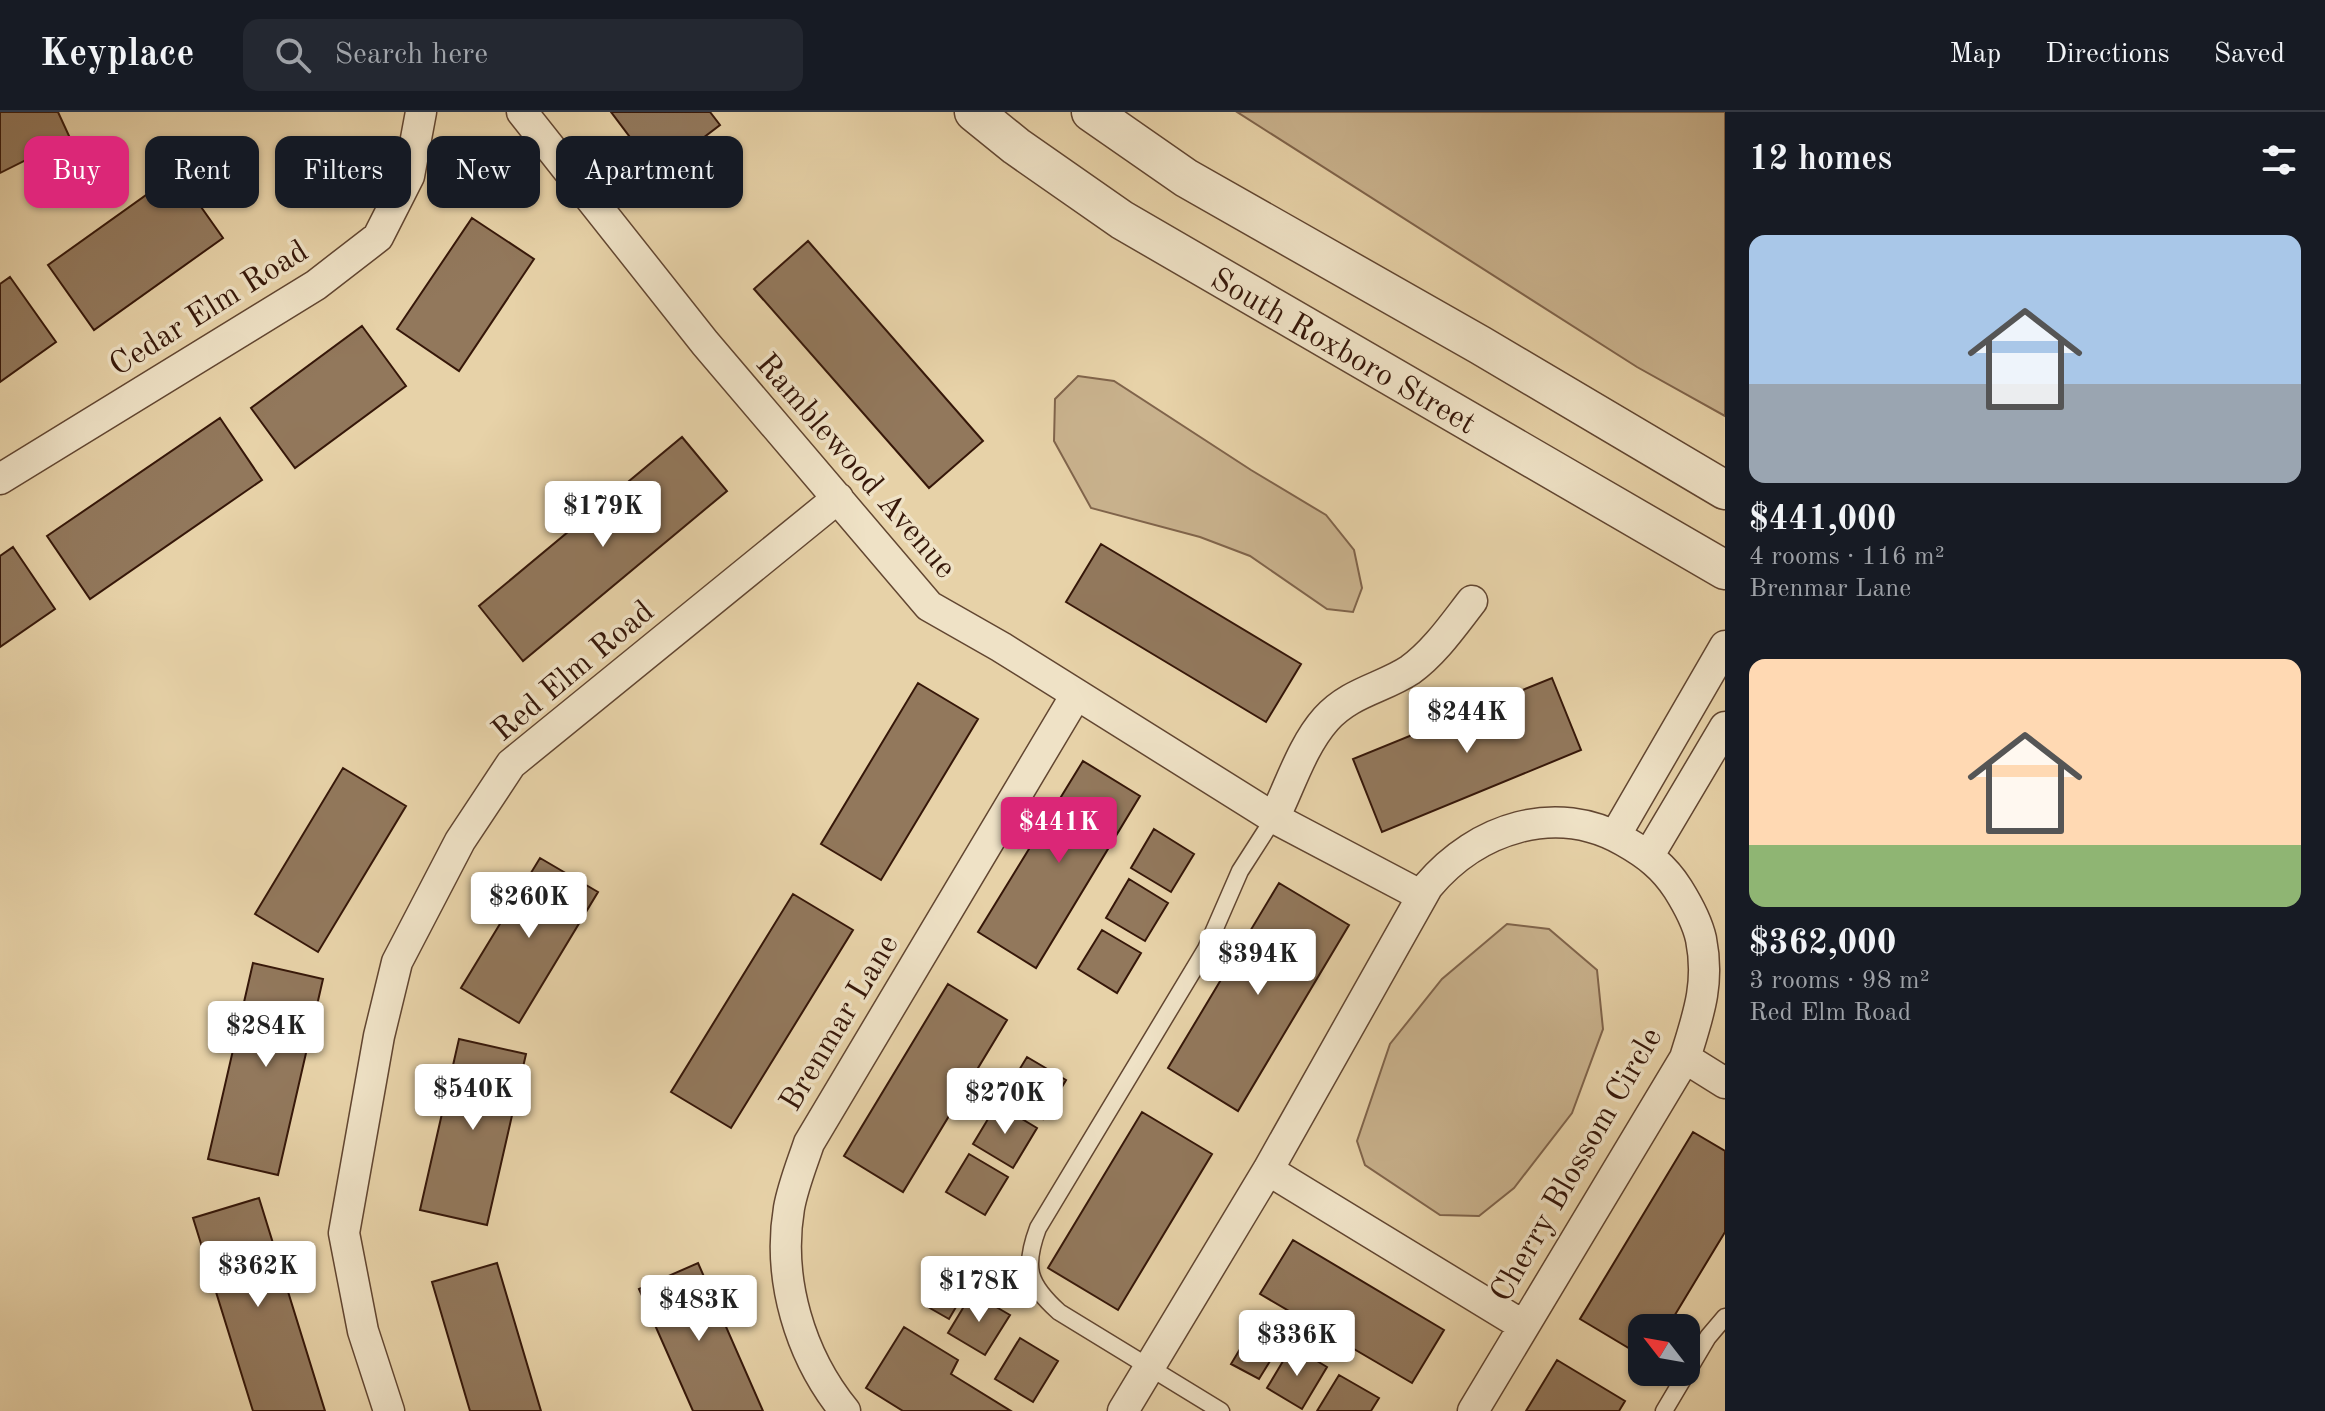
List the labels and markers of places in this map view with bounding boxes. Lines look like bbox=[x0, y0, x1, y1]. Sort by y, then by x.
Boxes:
pin: $179K bbox=[547, 481, 659, 549]
pin: $244K bbox=[1411, 687, 1523, 755]
pin: $441K bbox=[1003, 797, 1115, 865]
pin: $260K bbox=[473, 872, 585, 940]
pin: $394K bbox=[1202, 929, 1314, 997]
pin: $284K bbox=[210, 1001, 322, 1069]
pin: $540K bbox=[417, 1064, 529, 1132]
pin: $270K bbox=[949, 1068, 1061, 1136]
pin: $362K bbox=[202, 1241, 314, 1309]
pin: $178K bbox=[923, 1256, 1035, 1324]
pin: $483K bbox=[643, 1275, 755, 1343]
pin: $336K bbox=[1241, 1310, 1353, 1378]

